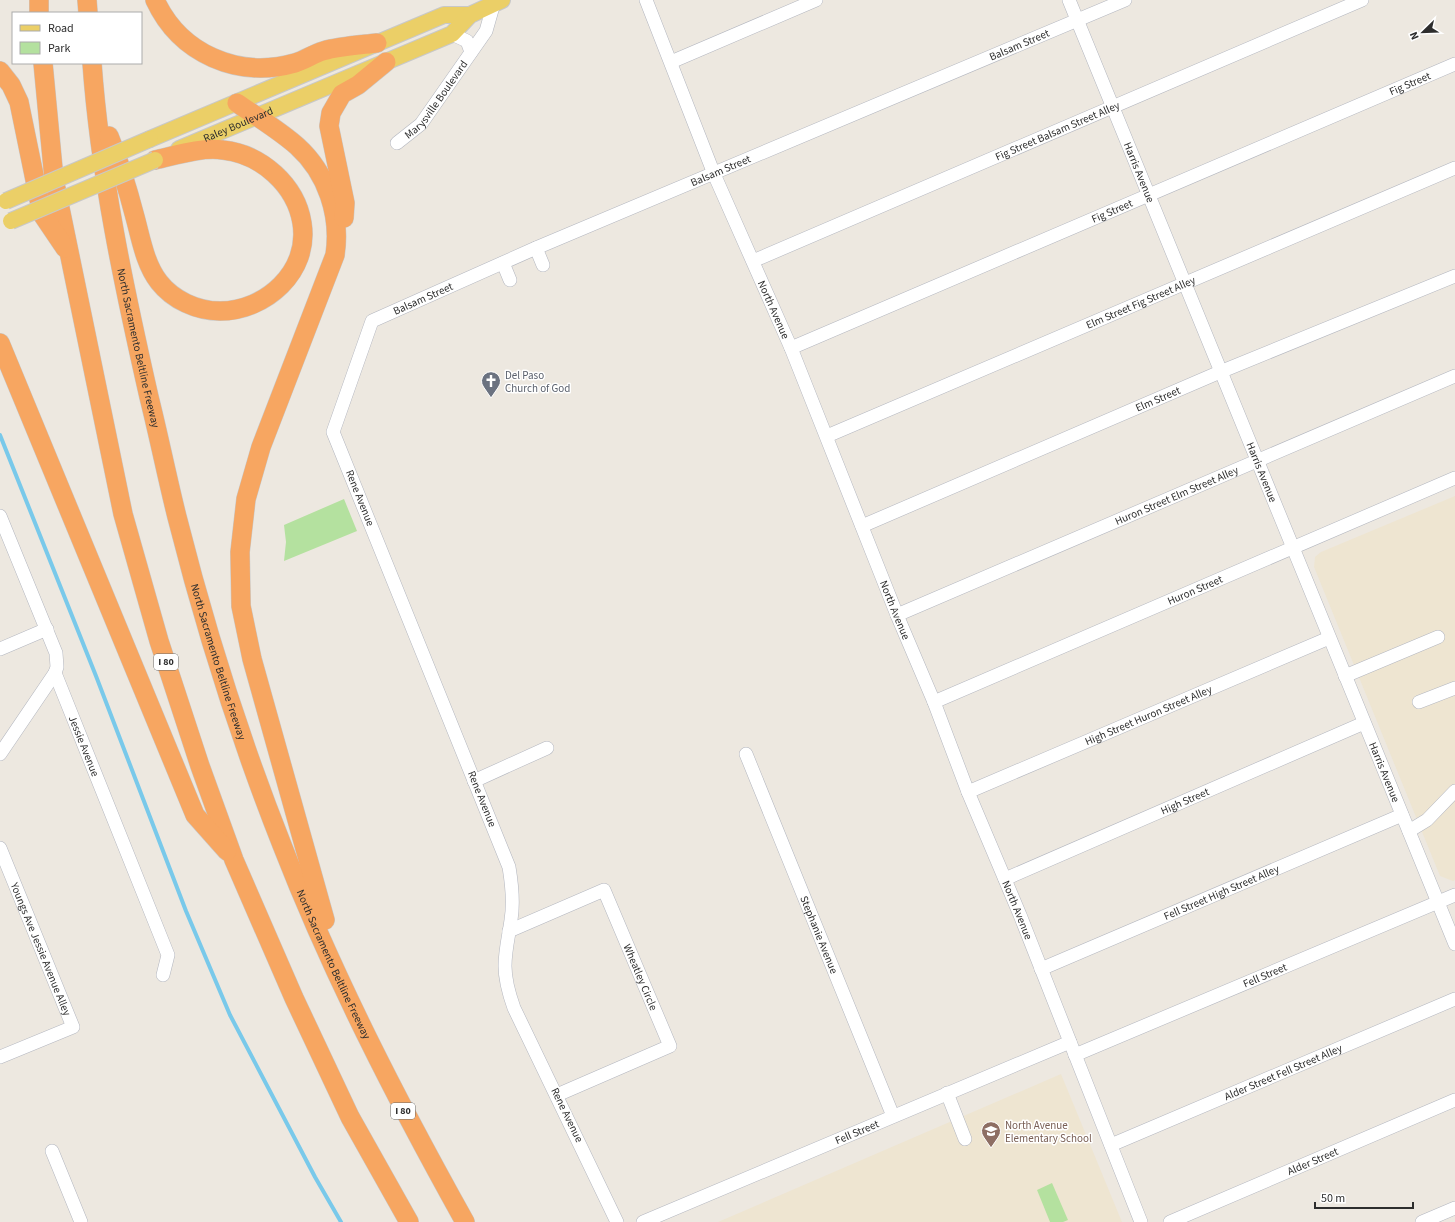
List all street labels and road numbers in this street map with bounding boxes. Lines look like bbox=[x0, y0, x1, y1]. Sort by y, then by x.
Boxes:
street label: Balsam Street bbox=[987, 25, 1052, 64]
street label: Marysville Boulevard bbox=[401, 57, 471, 142]
street label: Fig Street bbox=[1387, 68, 1433, 99]
street label: Fig Street Balsam Street Alley bbox=[993, 97, 1122, 164]
street label: Raley Boulevard bbox=[201, 103, 275, 146]
street label: Harris Avenue bbox=[1120, 140, 1159, 205]
street label: Balsam Street bbox=[688, 151, 753, 190]
street label: Fig Street bbox=[1089, 195, 1135, 226]
street label: North Sacramento Beltline Freeway bbox=[114, 267, 164, 429]
street label: Elm Street Fig Street Alley bbox=[1084, 272, 1198, 332]
street label: Balsam Street bbox=[391, 278, 455, 318]
street label: North Avenue bbox=[754, 278, 794, 342]
street label: Elm Street bbox=[1133, 382, 1183, 415]
street label: Harris Avenue bbox=[1243, 440, 1281, 505]
street label: Huron Street Elm Street Alley bbox=[1112, 462, 1240, 528]
street label: Rene Avenue bbox=[342, 468, 378, 529]
street label: Huron Street bbox=[1165, 571, 1225, 608]
street label: North Avenue bbox=[876, 578, 914, 642]
street label: North Sacramento Beltline Freeway bbox=[187, 582, 250, 742]
road number: I 80 bbox=[154, 654, 178, 670]
street label: High Street Huron Street Alley bbox=[1083, 681, 1214, 749]
street label: Jessie Avenue bbox=[65, 713, 103, 779]
street label: Harris Avenue bbox=[1366, 740, 1404, 805]
street label: Rene Avenue bbox=[464, 769, 500, 830]
street label: High Street bbox=[1158, 784, 1212, 818]
street label: Fell Street High Street Alley bbox=[1161, 861, 1281, 923]
street label: North Avenue bbox=[999, 878, 1037, 942]
street label: Youngs Ave Jessie Avenue Alley bbox=[7, 879, 75, 1018]
street label: North Sacramento Beltline Freeway bbox=[293, 887, 375, 1042]
street label: Stephanie Avenue bbox=[797, 894, 842, 976]
street label: Wheatley Circle bbox=[620, 942, 662, 1013]
street label: Fell Street bbox=[1241, 959, 1289, 991]
street label: Alder Street Fell Street Alley bbox=[1222, 1040, 1344, 1104]
street label: Rene Avenue bbox=[547, 1085, 587, 1145]
road number: I 80 bbox=[391, 1103, 415, 1119]
street label: Fell Street bbox=[833, 1116, 881, 1148]
street label: Alder Street bbox=[1285, 1143, 1341, 1179]

